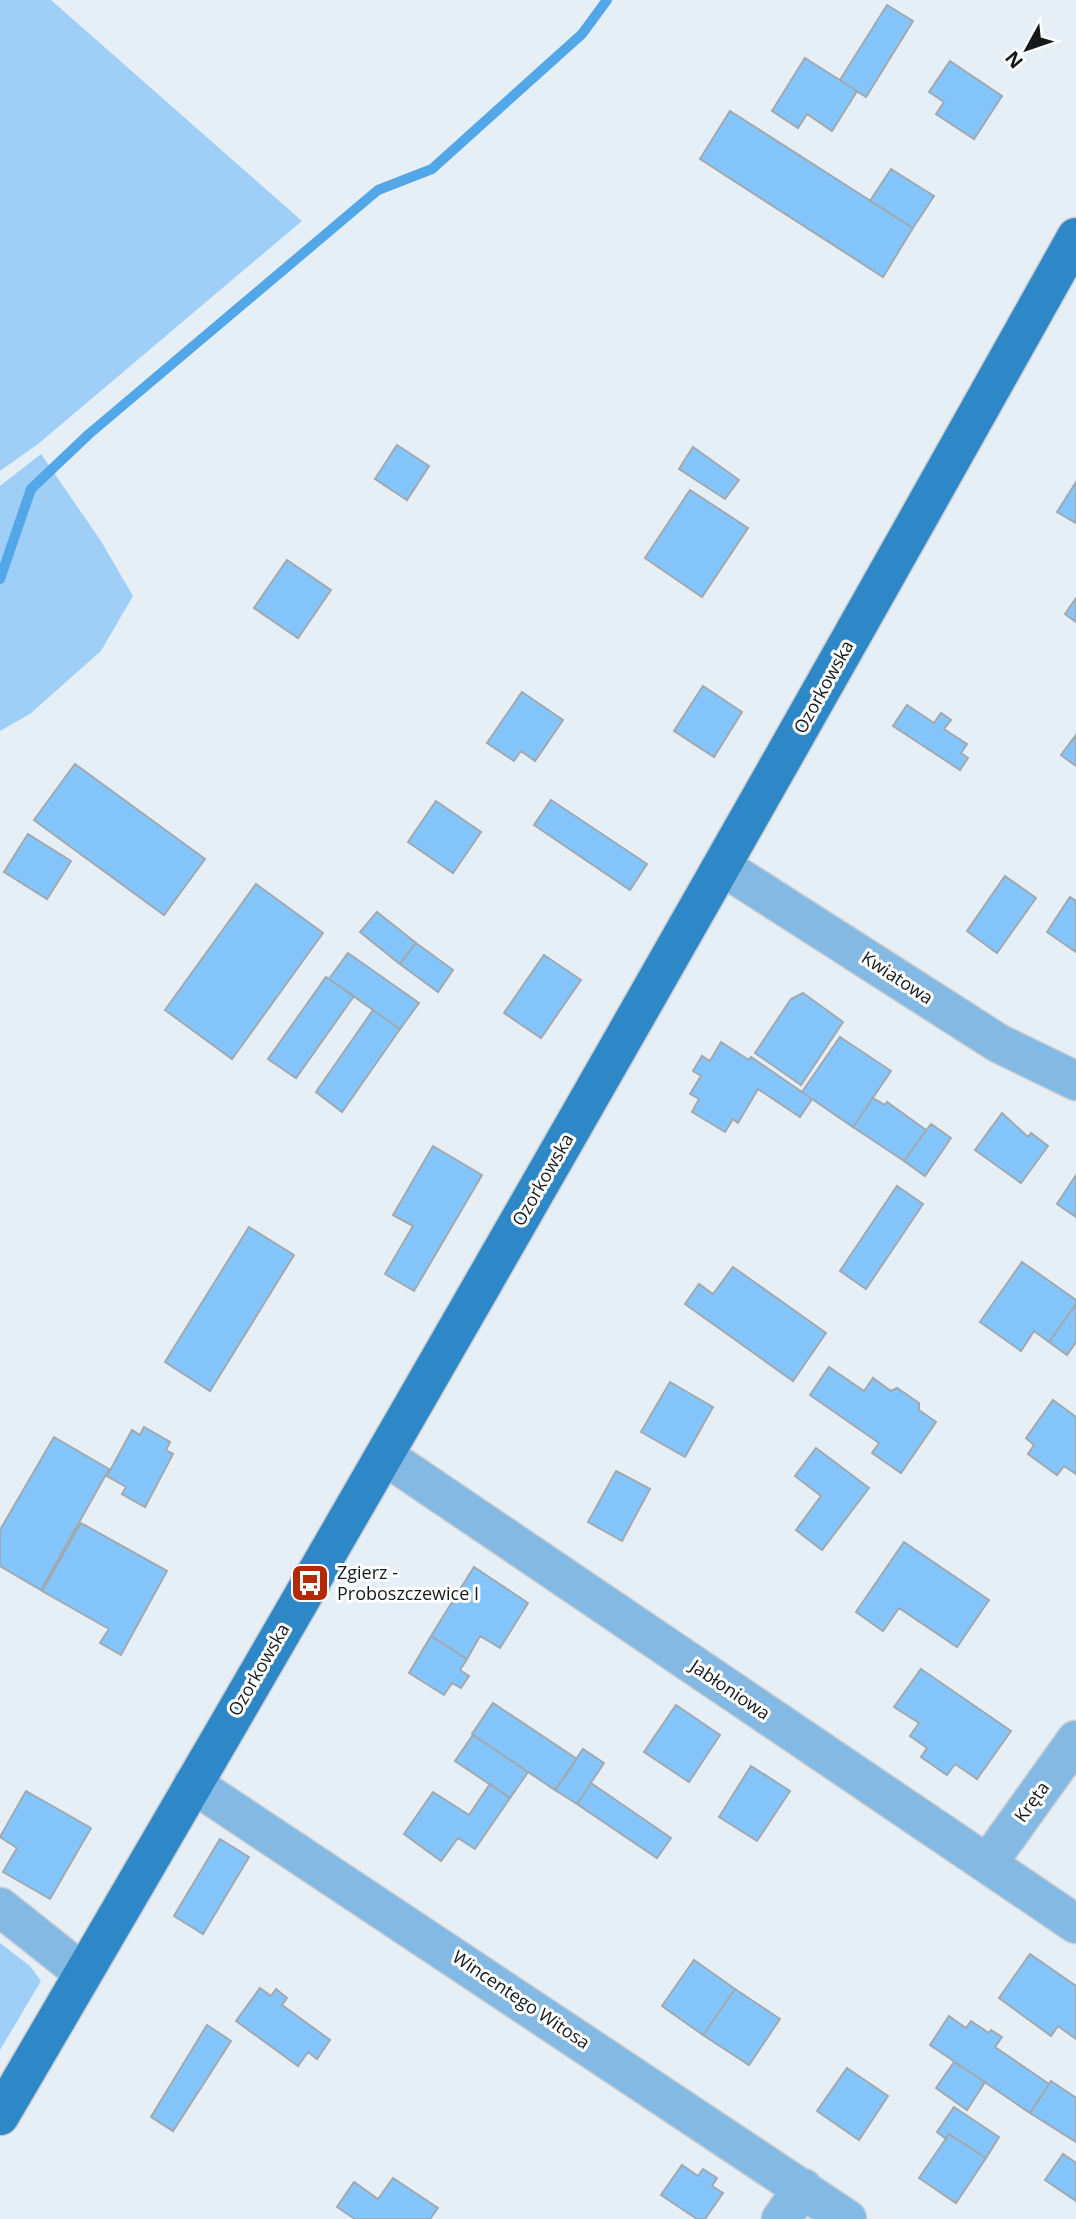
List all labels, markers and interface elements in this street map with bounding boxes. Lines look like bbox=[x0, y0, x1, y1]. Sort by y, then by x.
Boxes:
north arrow bbox=[992, 14, 1062, 84]
text: N bbox=[999, 46, 1029, 74]
street label: Ozorkowska bbox=[788, 636, 859, 737]
street label: Kwiatowa bbox=[857, 945, 938, 1009]
street label: Ozorkowska bbox=[506, 1129, 578, 1230]
place label: Zgierz - Proboszczewice I bbox=[337, 1560, 479, 1605]
bus stop icon: Zgierz - Proboszczewice I bbox=[289, 1562, 331, 1604]
street label: Ozorkowska bbox=[222, 1619, 294, 1720]
street label: Jabłoniowa bbox=[684, 1652, 775, 1725]
street label: Kręta bbox=[1008, 1776, 1054, 1827]
street label: Wincentego Witosa bbox=[448, 1944, 595, 2054]

